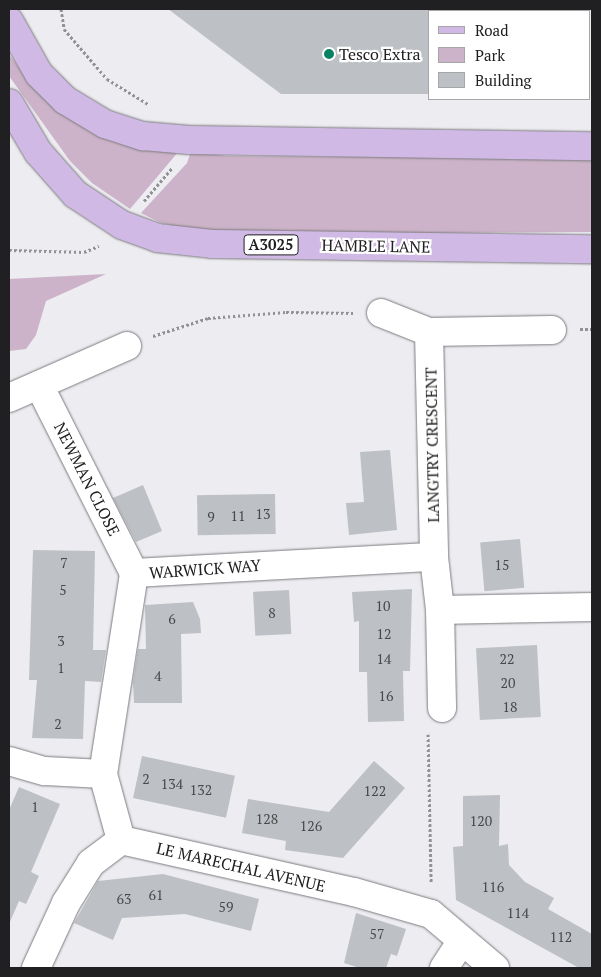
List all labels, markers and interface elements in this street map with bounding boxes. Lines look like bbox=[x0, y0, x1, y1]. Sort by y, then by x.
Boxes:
legend bbox=[428, 10, 591, 100]
text: Road bbox=[475, 20, 508, 40]
place label: Tesco Extra bbox=[339, 44, 421, 64]
text: Park bbox=[475, 45, 505, 65]
marker: Tesco Extra bbox=[323, 48, 335, 60]
text: Building bbox=[475, 70, 532, 90]
road number: A3025 bbox=[244, 232, 298, 258]
street label: HAMBLE LANE bbox=[321, 235, 431, 257]
street label: LANGTRY CRESCENT bbox=[421, 367, 443, 523]
street label: NEWMAN CLOSE bbox=[50, 419, 124, 539]
house number: 13 bbox=[256, 506, 270, 522]
house number: 11 bbox=[231, 508, 245, 524]
house number: 9 bbox=[207, 509, 215, 525]
house number: 7 bbox=[60, 555, 68, 571]
street label: WARWICK WAY bbox=[148, 556, 262, 582]
house number: 15 bbox=[495, 557, 509, 573]
house number: 5 bbox=[59, 582, 67, 598]
house number: 10 bbox=[376, 598, 390, 614]
house number: 8 bbox=[268, 605, 276, 621]
house number: 6 bbox=[168, 611, 176, 627]
house number: 12 bbox=[377, 626, 391, 642]
house number: 3 bbox=[57, 633, 65, 649]
house number: 14 bbox=[377, 651, 391, 667]
house number: 22 bbox=[500, 651, 514, 667]
house number: 1 bbox=[57, 660, 65, 676]
house number: 4 bbox=[154, 668, 162, 684]
house number: 20 bbox=[501, 675, 515, 691]
house number: 16 bbox=[379, 688, 393, 704]
house number: 18 bbox=[503, 699, 517, 715]
house number: 2 bbox=[54, 716, 62, 732]
house number: 2 bbox=[142, 771, 150, 787]
house number: 134 bbox=[161, 776, 183, 792]
house number: 132 bbox=[190, 782, 212, 798]
house number: 122 bbox=[364, 783, 386, 799]
house number: 1 bbox=[31, 799, 39, 815]
house number: 128 bbox=[256, 811, 278, 827]
house number: 120 bbox=[470, 813, 492, 829]
house number: 126 bbox=[300, 818, 322, 834]
street label: LE MARECHAL AVENUE bbox=[154, 838, 328, 896]
house number: 116 bbox=[482, 879, 504, 895]
house number: 61 bbox=[149, 887, 163, 903]
house number: 63 bbox=[117, 891, 131, 907]
house number: 59 bbox=[219, 899, 233, 915]
house number: 114 bbox=[507, 905, 529, 921]
house number: 57 bbox=[370, 926, 384, 942]
house number: 112 bbox=[550, 929, 572, 945]

